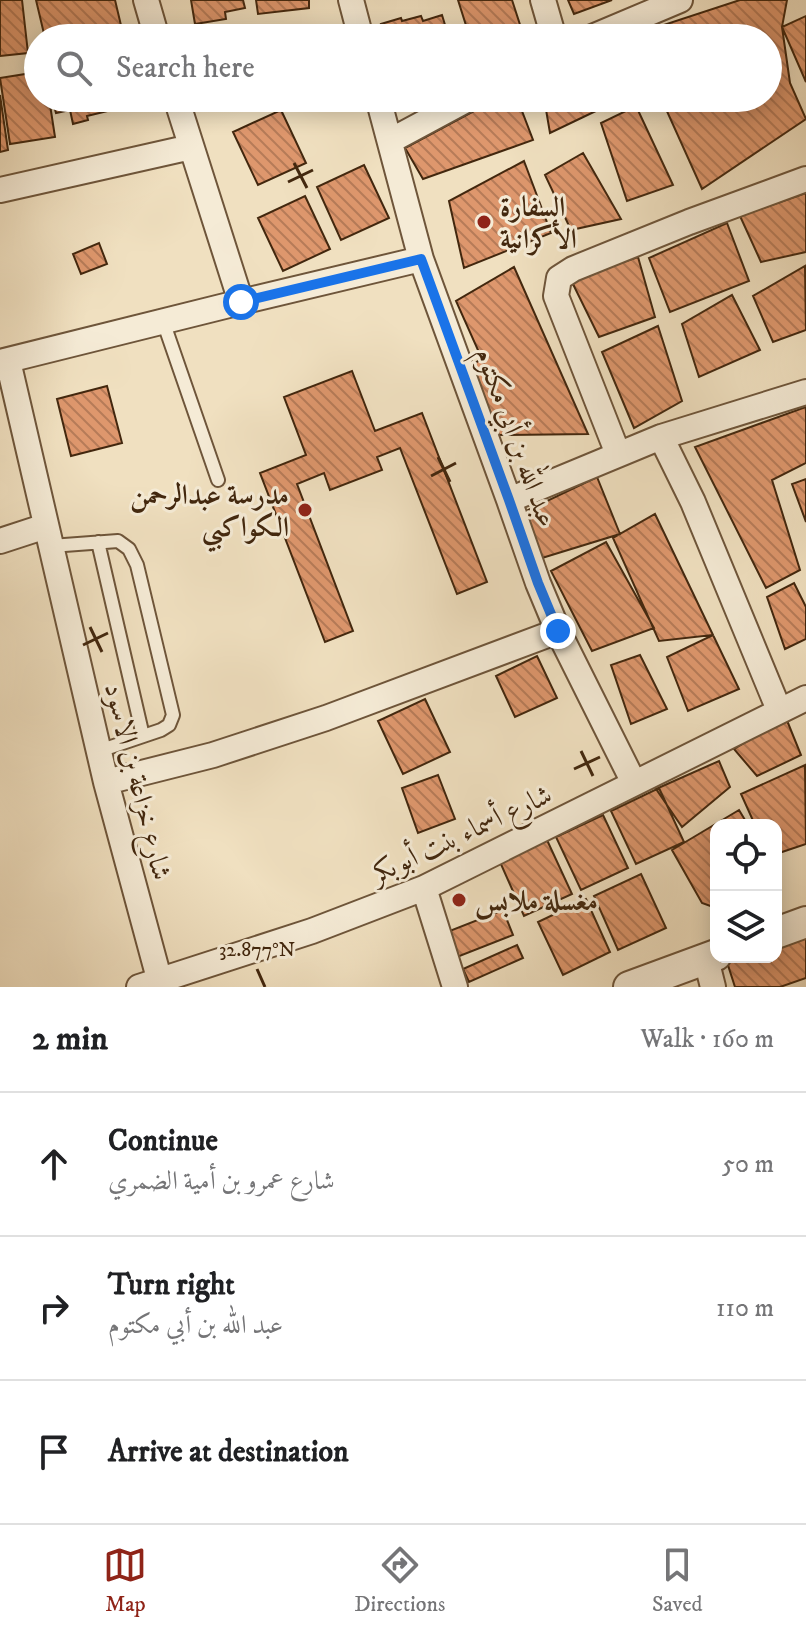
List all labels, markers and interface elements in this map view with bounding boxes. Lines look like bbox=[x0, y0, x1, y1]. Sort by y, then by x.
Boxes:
search box bbox=[24, 24, 782, 112]
icon: search bbox=[52, 46, 96, 90]
text: Search here bbox=[116, 50, 255, 87]
place label: السفارة الأكرانية bbox=[500, 190, 577, 257]
marker: السفارة الأكرانية bbox=[475, 213, 493, 231]
route start bbox=[223, 284, 259, 320]
street label: عبد الله بن أبي مكتوم bbox=[461, 341, 569, 534]
place label: مدرسة عبدالرحمن الكواكبي bbox=[130, 478, 289, 553]
marker: مدرسة عبدالرحمن الكواكبي bbox=[296, 501, 314, 519]
route end bbox=[540, 613, 576, 649]
street label: شارع خزاعة بن الاسود bbox=[91, 679, 179, 885]
street label: شارع أسماء بنت أبوبكر bbox=[362, 774, 560, 897]
map controls bbox=[710, 819, 782, 963]
button: locate bbox=[710, 819, 782, 891]
place label: مغسلة ملابس bbox=[475, 884, 598, 920]
marker: مغسلة ملابس bbox=[450, 891, 468, 909]
button: layers bbox=[710, 891, 782, 963]
text: 32.877°N bbox=[219, 938, 295, 963]
text: 2 min bbox=[32, 1018, 108, 1060]
text: Walk · 160 m bbox=[641, 1023, 774, 1056]
text: Continue bbox=[108, 1123, 218, 1160]
icon: ahead bbox=[32, 1142, 76, 1186]
text: 50 m bbox=[722, 1148, 774, 1181]
text: شارع عمرو بن أمية الضمري bbox=[108, 1165, 335, 1198]
text: Turn right bbox=[108, 1267, 235, 1304]
icon: right bbox=[32, 1286, 76, 1330]
text: 110 m bbox=[716, 1292, 774, 1325]
text: عبد الله بن أبي مكتوم bbox=[108, 1309, 283, 1342]
icon: arrive bbox=[32, 1430, 76, 1474]
text: Arrive at destination bbox=[108, 1434, 349, 1471]
tab: Map bbox=[103, 1543, 147, 1618]
tab: Directions bbox=[354, 1543, 445, 1618]
tab: Saved bbox=[652, 1543, 703, 1618]

